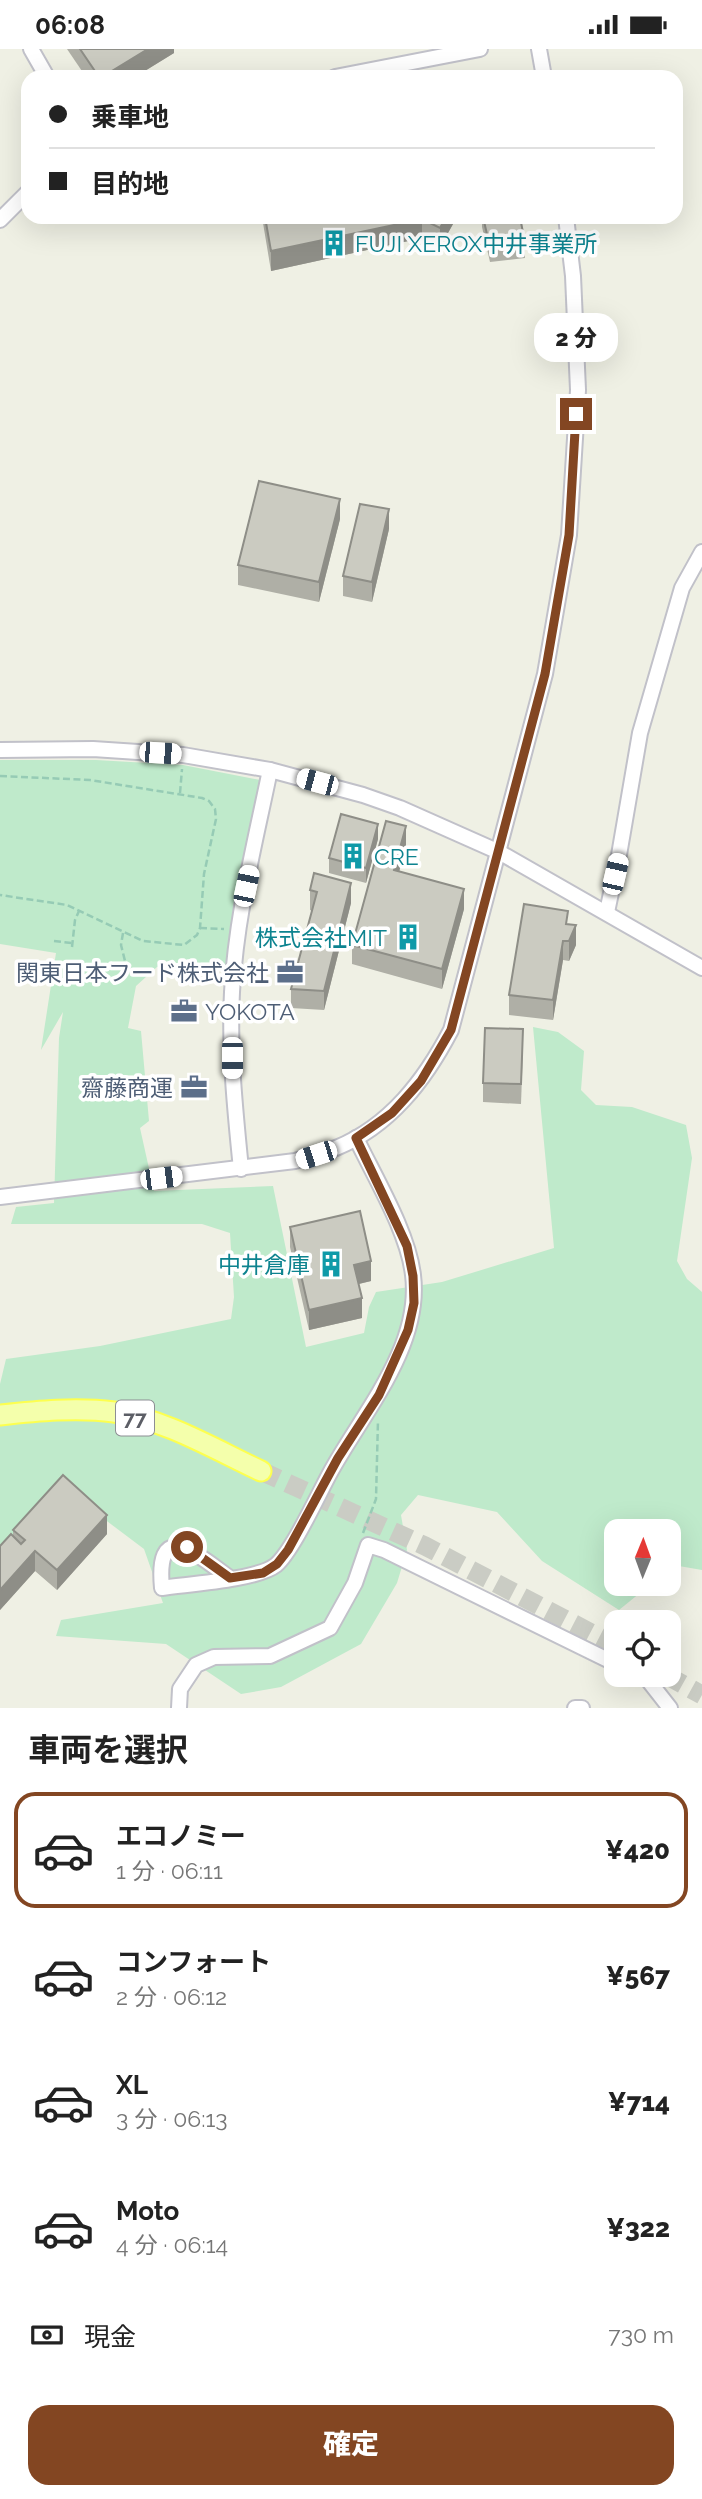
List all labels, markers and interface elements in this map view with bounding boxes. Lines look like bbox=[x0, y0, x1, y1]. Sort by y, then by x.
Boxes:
text: 06:08 bbox=[35, 10, 105, 40]
text: 乗車地 bbox=[91, 102, 169, 132]
text: 目的地 bbox=[91, 169, 169, 199]
building icon: FUJI XEROX中井事業所 bbox=[319, 228, 349, 258]
place label: FUJI XEROX中井事業所 bbox=[355, 230, 597, 257]
callout: 2 分 bbox=[534, 313, 618, 361]
text: 2 分 bbox=[555, 324, 597, 351]
route end bbox=[560, 398, 592, 430]
car bbox=[139, 741, 182, 765]
car bbox=[294, 766, 341, 798]
building icon: CRE bbox=[338, 841, 368, 871]
place label: CRE bbox=[374, 843, 419, 870]
car bbox=[601, 851, 630, 897]
car bbox=[232, 863, 261, 909]
building icon: 株式会社MIT bbox=[393, 922, 423, 952]
place label: 株式会社MIT bbox=[255, 924, 387, 951]
office icon: 関東日本フード株式会社 bbox=[275, 957, 305, 987]
place label: 関東日本フード株式会社 bbox=[16, 959, 269, 986]
office icon: YOKOTA bbox=[169, 996, 199, 1026]
place label: YOKOTA bbox=[205, 998, 295, 1025]
car bbox=[222, 1037, 243, 1079]
office icon: 齋藤商運 bbox=[179, 1072, 209, 1102]
place label: 齋藤商運 bbox=[81, 1074, 173, 1101]
car bbox=[293, 1139, 340, 1171]
car bbox=[139, 1165, 184, 1191]
building icon: 中井倉庫 bbox=[316, 1249, 346, 1279]
place label: 中井倉庫 bbox=[218, 1251, 310, 1278]
road number: 77 bbox=[116, 1401, 154, 1435]
north arrow bbox=[604, 1519, 681, 1596]
map controls bbox=[604, 1519, 681, 1687]
route start bbox=[171, 1531, 203, 1563]
button: locate bbox=[604, 1610, 681, 1687]
text: 車両を選択 bbox=[28, 1731, 188, 1768]
icon: car bbox=[32, 1819, 95, 1882]
text: エコノミー bbox=[116, 1821, 246, 1851]
text: ¥420 bbox=[605, 1835, 670, 1865]
text: 1 分 · 06:11 bbox=[116, 1857, 223, 1884]
icon: car bbox=[32, 1945, 95, 2008]
text: コンフォート bbox=[116, 1947, 271, 1977]
text: ¥567 bbox=[606, 1961, 670, 1991]
text: 2 分 · 06:12 bbox=[116, 1983, 227, 2010]
text: XL bbox=[116, 2070, 148, 2100]
icon: car bbox=[32, 2071, 95, 2134]
text: ¥714 bbox=[608, 2087, 670, 2117]
text: 3 分 · 06:13 bbox=[116, 2105, 228, 2132]
text: Moto bbox=[116, 2196, 179, 2226]
icon: car bbox=[32, 2197, 95, 2260]
text: ¥322 bbox=[606, 2213, 670, 2243]
text: 4 分 · 06:14 bbox=[116, 2231, 228, 2258]
icon: cash bbox=[28, 2316, 66, 2354]
text: 730 m bbox=[608, 2321, 674, 2348]
text: 現金 bbox=[84, 2322, 136, 2352]
button: 確定 bbox=[28, 2405, 674, 2485]

